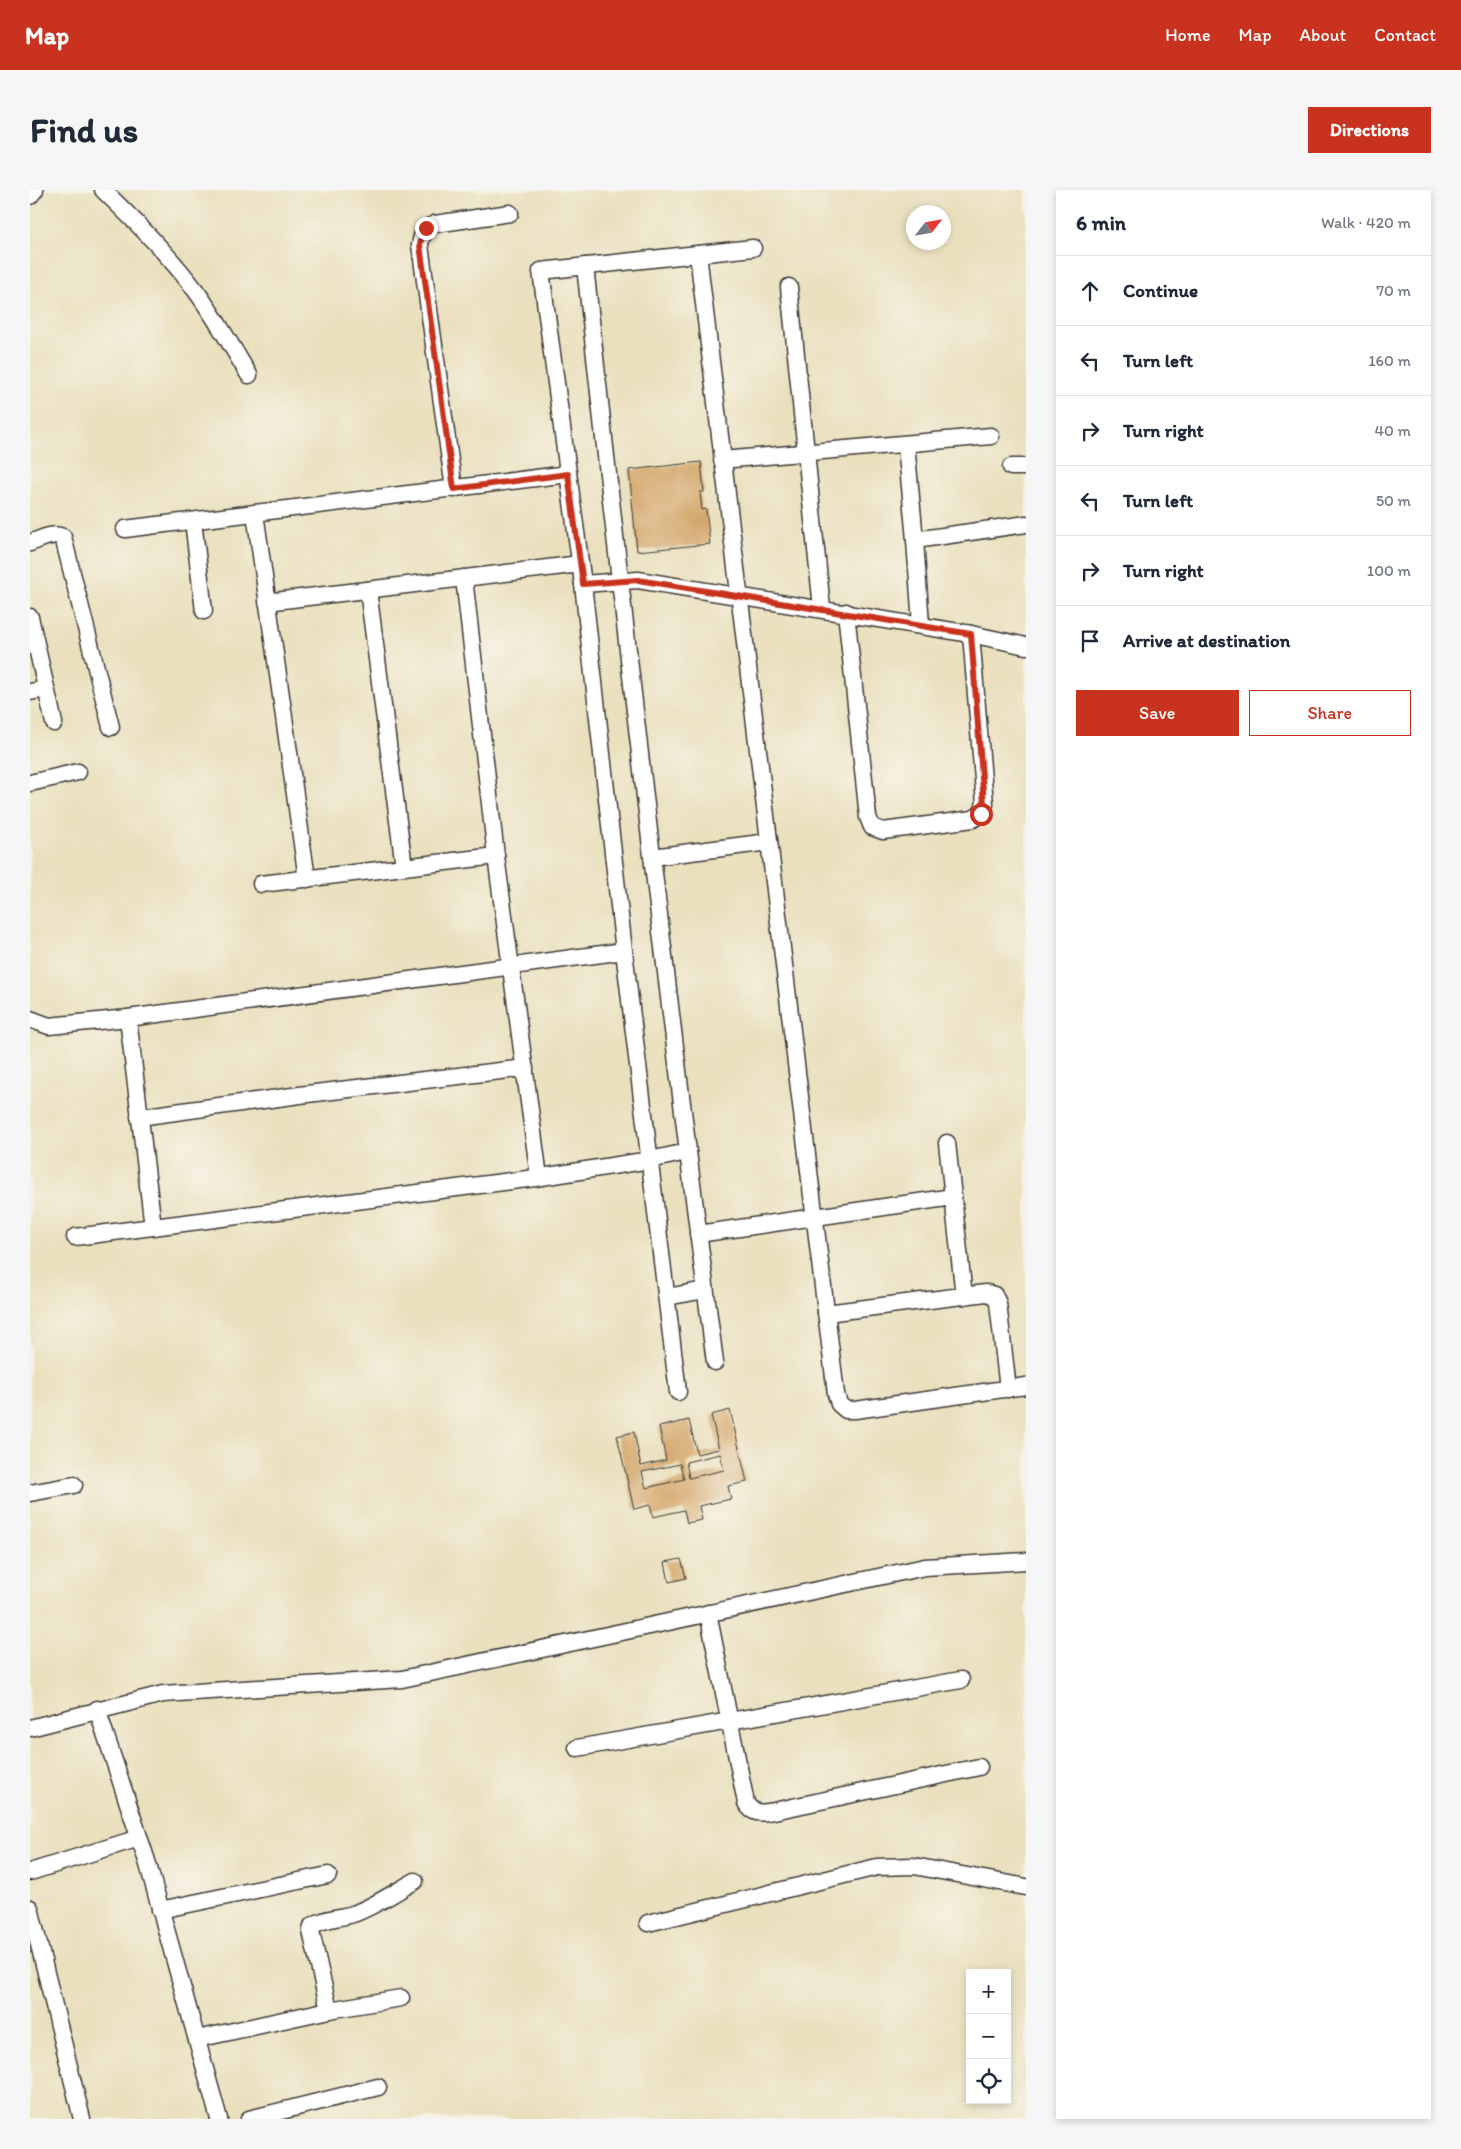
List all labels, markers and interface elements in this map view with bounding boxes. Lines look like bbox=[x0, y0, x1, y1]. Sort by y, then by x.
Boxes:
text: Map bbox=[25, 21, 69, 50]
text: Home bbox=[1165, 24, 1211, 46]
text: Map bbox=[1239, 24, 1272, 46]
text: About bbox=[1300, 24, 1346, 46]
text: Contact bbox=[1374, 24, 1436, 46]
button: Directions bbox=[1308, 107, 1431, 153]
text: Find us bbox=[30, 109, 138, 151]
north arrow bbox=[906, 205, 951, 250]
text: 6 min bbox=[1076, 210, 1126, 235]
text: Walk · 420 m bbox=[1321, 213, 1411, 232]
route end bbox=[415, 217, 438, 240]
icon: ahead bbox=[1076, 277, 1104, 305]
text: Continue bbox=[1123, 279, 1198, 302]
text: 70 m bbox=[1376, 281, 1411, 300]
icon: left bbox=[1076, 347, 1104, 375]
text: Turn left bbox=[1123, 349, 1193, 372]
text: 160 m bbox=[1368, 351, 1411, 370]
icon: right bbox=[1076, 417, 1104, 445]
text: Turn right bbox=[1123, 419, 1204, 442]
text: 40 m bbox=[1374, 421, 1411, 440]
icon: left bbox=[1076, 487, 1104, 515]
text: Turn left bbox=[1123, 489, 1193, 512]
text: 50 m bbox=[1376, 491, 1411, 510]
icon: right bbox=[1076, 557, 1104, 585]
text: Turn right bbox=[1123, 559, 1204, 582]
text: 100 m bbox=[1367, 561, 1411, 580]
icon: arrive bbox=[1076, 627, 1104, 655]
text: Arrive at destination bbox=[1123, 629, 1290, 652]
button: Save bbox=[1076, 690, 1239, 736]
button: Share bbox=[1249, 690, 1411, 736]
route start bbox=[970, 803, 993, 826]
map controls bbox=[966, 1969, 1011, 2104]
button: + bbox=[966, 1969, 1011, 2014]
button: − bbox=[966, 2014, 1011, 2059]
button: locate bbox=[966, 2059, 1011, 2104]

